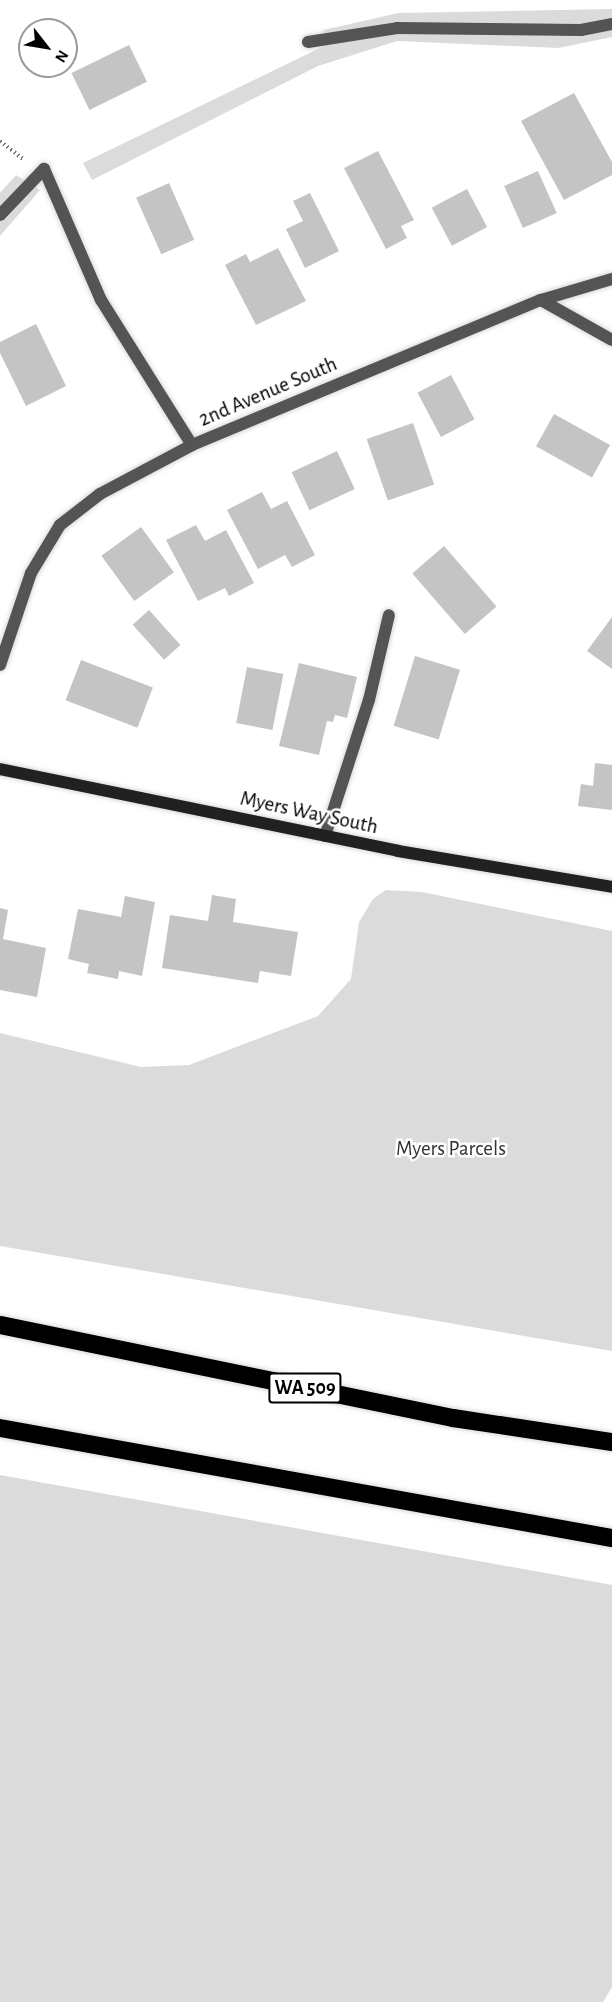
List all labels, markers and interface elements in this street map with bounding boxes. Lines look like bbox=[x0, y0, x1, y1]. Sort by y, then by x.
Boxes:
north arrow bbox=[18, 18, 78, 78]
text: N bbox=[52, 47, 71, 65]
street label: 2nd Avenue South bbox=[195, 352, 341, 432]
street label: Myers Way South bbox=[238, 786, 380, 840]
park label: Myers Parcels bbox=[396, 1136, 506, 1162]
road number: WA 509 bbox=[268, 1371, 342, 1405]

